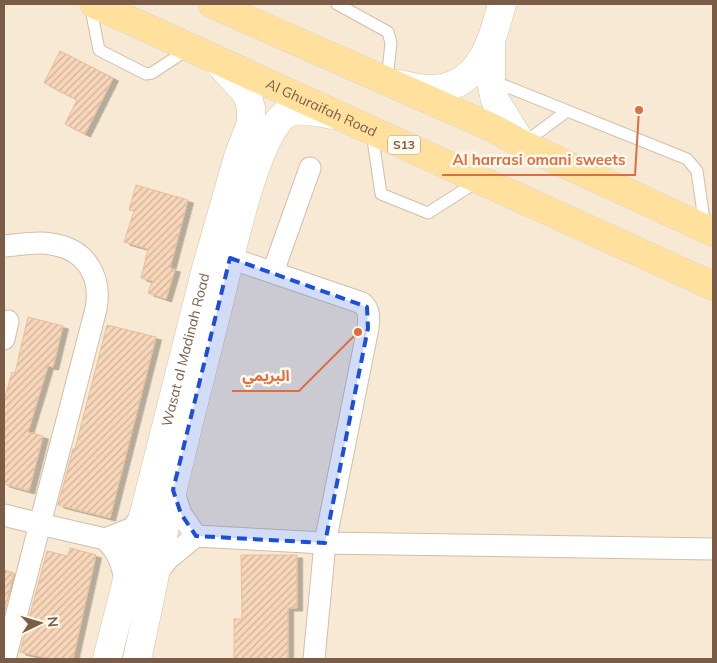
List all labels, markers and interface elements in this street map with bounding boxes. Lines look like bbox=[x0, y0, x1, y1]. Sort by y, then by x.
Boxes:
street label: Al Ghuraifah Road bbox=[263, 75, 380, 141]
road number: S13 bbox=[388, 136, 420, 154]
callout: Al harrasi omani sweets bbox=[442, 145, 635, 175]
text: Al harrasi omani sweets bbox=[453, 150, 625, 169]
street label: Wasat al Madinah Road bbox=[157, 271, 214, 428]
callout: البريمي bbox=[232, 361, 299, 391]
text: البريمي bbox=[242, 366, 290, 387]
north arrow bbox=[15, 598, 65, 648]
text: N bbox=[44, 616, 62, 628]

